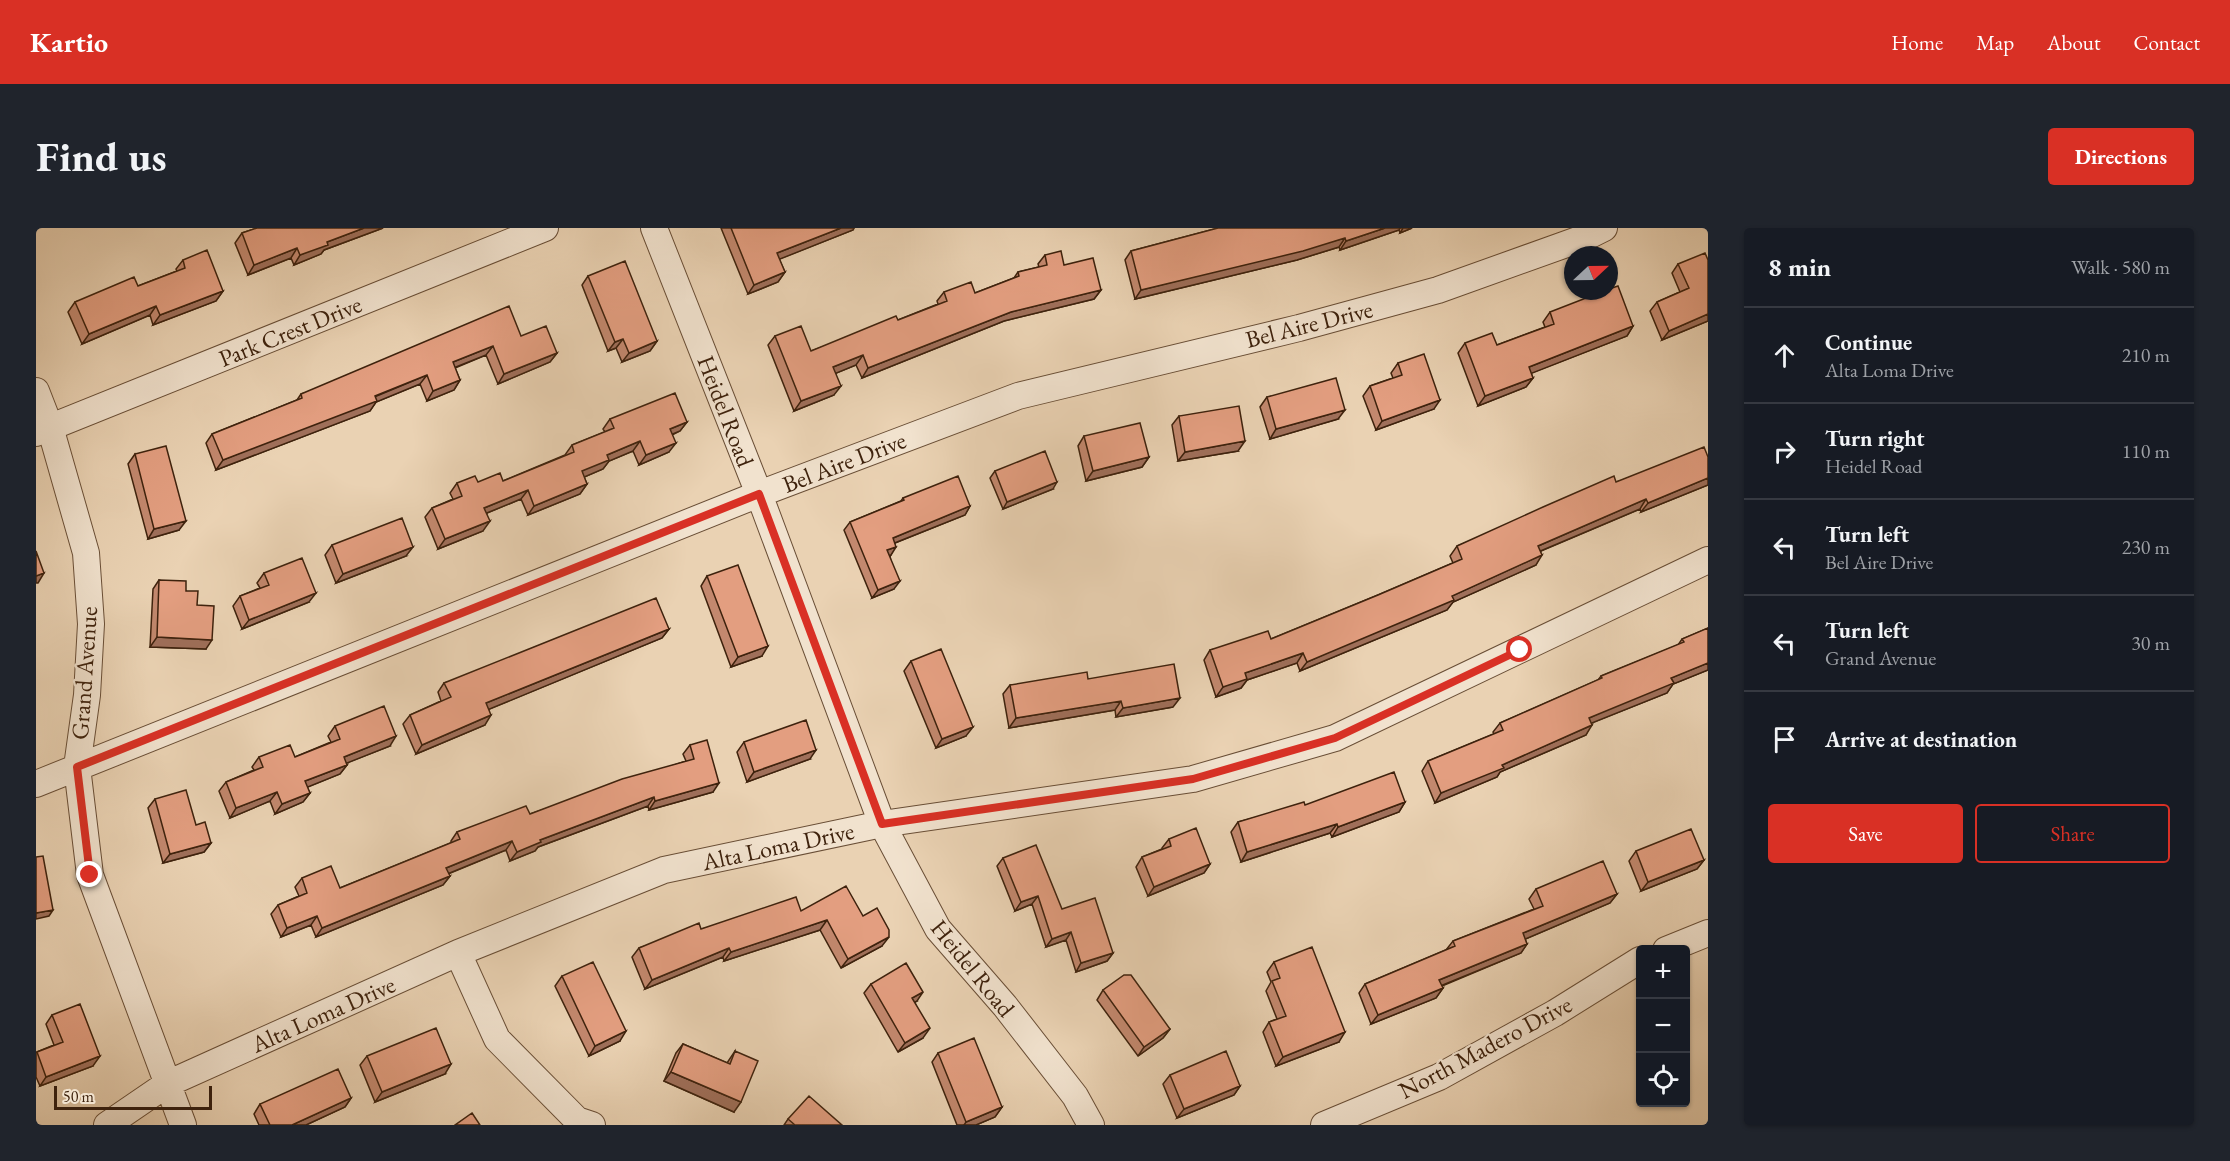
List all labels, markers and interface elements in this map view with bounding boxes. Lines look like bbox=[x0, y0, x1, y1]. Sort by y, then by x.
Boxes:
text: Kartio bbox=[30, 24, 108, 60]
text: Home bbox=[1891, 29, 1943, 56]
text: Map bbox=[1976, 29, 2014, 56]
text: About bbox=[2047, 29, 2100, 56]
text: Contact bbox=[2133, 29, 2200, 56]
button: Directions bbox=[2048, 128, 2194, 185]
text: Find us bbox=[36, 129, 167, 184]
north arrow bbox=[1564, 246, 1618, 300]
text: 8 min bbox=[1768, 250, 1831, 284]
text: Walk · 580 m bbox=[2071, 254, 2170, 280]
street label: Park Crest Drive bbox=[214, 288, 366, 374]
street label: Bel Aire Drive bbox=[1242, 293, 1376, 355]
text: Continue bbox=[1825, 328, 1912, 357]
icon: ahead bbox=[1768, 339, 1801, 372]
text: 210 m bbox=[2122, 342, 2170, 368]
street label: Heidel Road bbox=[691, 351, 762, 472]
text: Alta Loma Drive bbox=[1825, 357, 1954, 383]
street label: Bel Aire Drive bbox=[778, 424, 910, 500]
text: Turn right bbox=[1825, 424, 1924, 453]
icon: right bbox=[1768, 435, 1801, 468]
text: 110 m bbox=[2122, 438, 2170, 464]
text: Heidel Road bbox=[1825, 453, 1922, 479]
text: Turn left bbox=[1825, 520, 1909, 549]
icon: left bbox=[1768, 531, 1801, 564]
text: 230 m bbox=[2122, 534, 2170, 560]
text: Bel Aire Drive bbox=[1825, 549, 1933, 575]
street label: Grand Avenue bbox=[64, 605, 104, 741]
text: Turn left bbox=[1825, 616, 1909, 645]
icon: left bbox=[1768, 627, 1801, 660]
text: 30 m bbox=[2131, 630, 2170, 656]
route start bbox=[1506, 636, 1532, 662]
text: Grand Avenue bbox=[1825, 645, 1936, 671]
icon: arrive bbox=[1768, 723, 1801, 756]
text: Arrive at destination bbox=[1825, 725, 2017, 754]
button: Save bbox=[1768, 804, 1963, 863]
button: Share bbox=[1975, 804, 2170, 863]
street label: Alta Loma Drive bbox=[698, 815, 857, 877]
route end bbox=[76, 861, 102, 887]
street label: Heidel Road bbox=[924, 913, 1022, 1024]
map controls bbox=[1636, 945, 1690, 1107]
button: + bbox=[1636, 945, 1690, 999]
street label: Alta Loma Drive bbox=[245, 968, 400, 1060]
street label: North Madero Drive bbox=[1393, 988, 1577, 1106]
button: − bbox=[1636, 999, 1690, 1053]
button: locate bbox=[1636, 1053, 1690, 1107]
scale bar bbox=[54, 1083, 212, 1110]
text: 50 m bbox=[63, 1086, 94, 1107]

